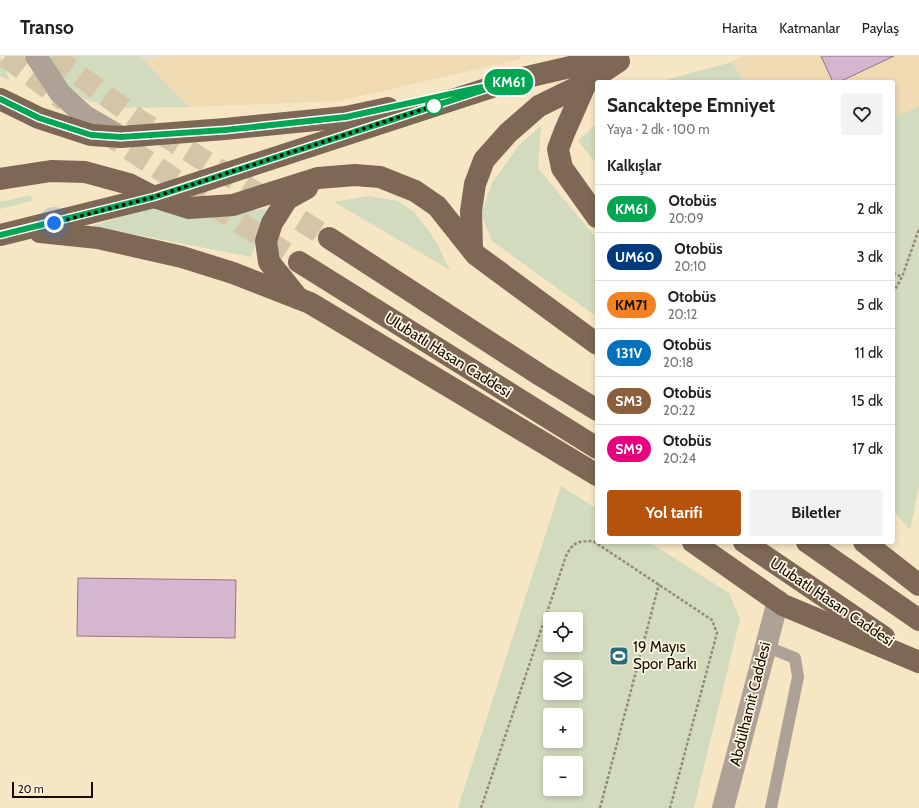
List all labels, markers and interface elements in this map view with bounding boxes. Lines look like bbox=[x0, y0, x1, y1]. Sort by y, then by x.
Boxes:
text: Transo bbox=[20, 16, 74, 39]
text: Harita bbox=[722, 19, 757, 37]
text: Katmanlar bbox=[779, 19, 840, 37]
text: Paylaş bbox=[862, 19, 899, 37]
line badge: KM61 bbox=[481, 69, 537, 95]
text: KM61 bbox=[492, 73, 526, 91]
button: heart bbox=[841, 93, 883, 135]
text: Sancaktepe Emniyet bbox=[607, 94, 775, 117]
unlabelled marker bbox=[425, 97, 443, 115]
text: Yaya · 2 dk · 100 m bbox=[607, 121, 710, 137]
text: Kalkışlar bbox=[607, 157, 661, 175]
text: Otobüs bbox=[668, 192, 717, 210]
text: KM61 bbox=[615, 200, 648, 218]
text: 2 dk bbox=[857, 200, 883, 218]
text: 20:09 bbox=[668, 210, 704, 226]
your location bbox=[44, 213, 64, 233]
text: Otobüs bbox=[674, 240, 723, 258]
text: UM60 bbox=[615, 248, 654, 266]
text: 3 dk bbox=[856, 248, 883, 266]
text: 20:10 bbox=[674, 258, 706, 274]
text: Otobüs bbox=[668, 288, 716, 306]
text: KM71 bbox=[615, 296, 648, 314]
text: 5 dk bbox=[856, 296, 883, 314]
text: 20:12 bbox=[668, 306, 697, 322]
street label: Ulubatlı Hasan Caddesi bbox=[382, 309, 514, 401]
text: Otobüs bbox=[663, 336, 711, 354]
text: 131V bbox=[616, 344, 642, 362]
text: 11 dk bbox=[855, 344, 883, 362]
text: 20:18 bbox=[663, 354, 694, 370]
text: Otobüs bbox=[663, 384, 711, 402]
text: SM3 bbox=[615, 392, 643, 410]
text: 15 dk bbox=[852, 392, 883, 410]
text: 20:22 bbox=[663, 402, 695, 418]
text: Otobüs bbox=[663, 432, 711, 450]
text: SM9 bbox=[615, 440, 643, 458]
text: 17 dk bbox=[852, 440, 883, 458]
text: 20:24 bbox=[663, 450, 696, 466]
button: Yol tarifi bbox=[607, 490, 741, 536]
button: Biletler bbox=[749, 490, 883, 536]
street label: Ulubatlı Hasan Caddesi bbox=[767, 554, 897, 650]
map controls bbox=[543, 612, 583, 796]
button: locate bbox=[543, 612, 583, 652]
place label: 19 Mayıs Spor Parkı bbox=[633, 638, 697, 673]
street label: Abdülhamit Caddesi bbox=[726, 640, 774, 768]
sports icon: 19 Mayıs Spor Parkı bbox=[608, 645, 630, 667]
button: layers bbox=[543, 660, 583, 700]
button: + bbox=[543, 708, 583, 748]
button: − bbox=[543, 756, 583, 796]
scale bar bbox=[12, 780, 93, 799]
text: 20 m bbox=[18, 782, 44, 796]

